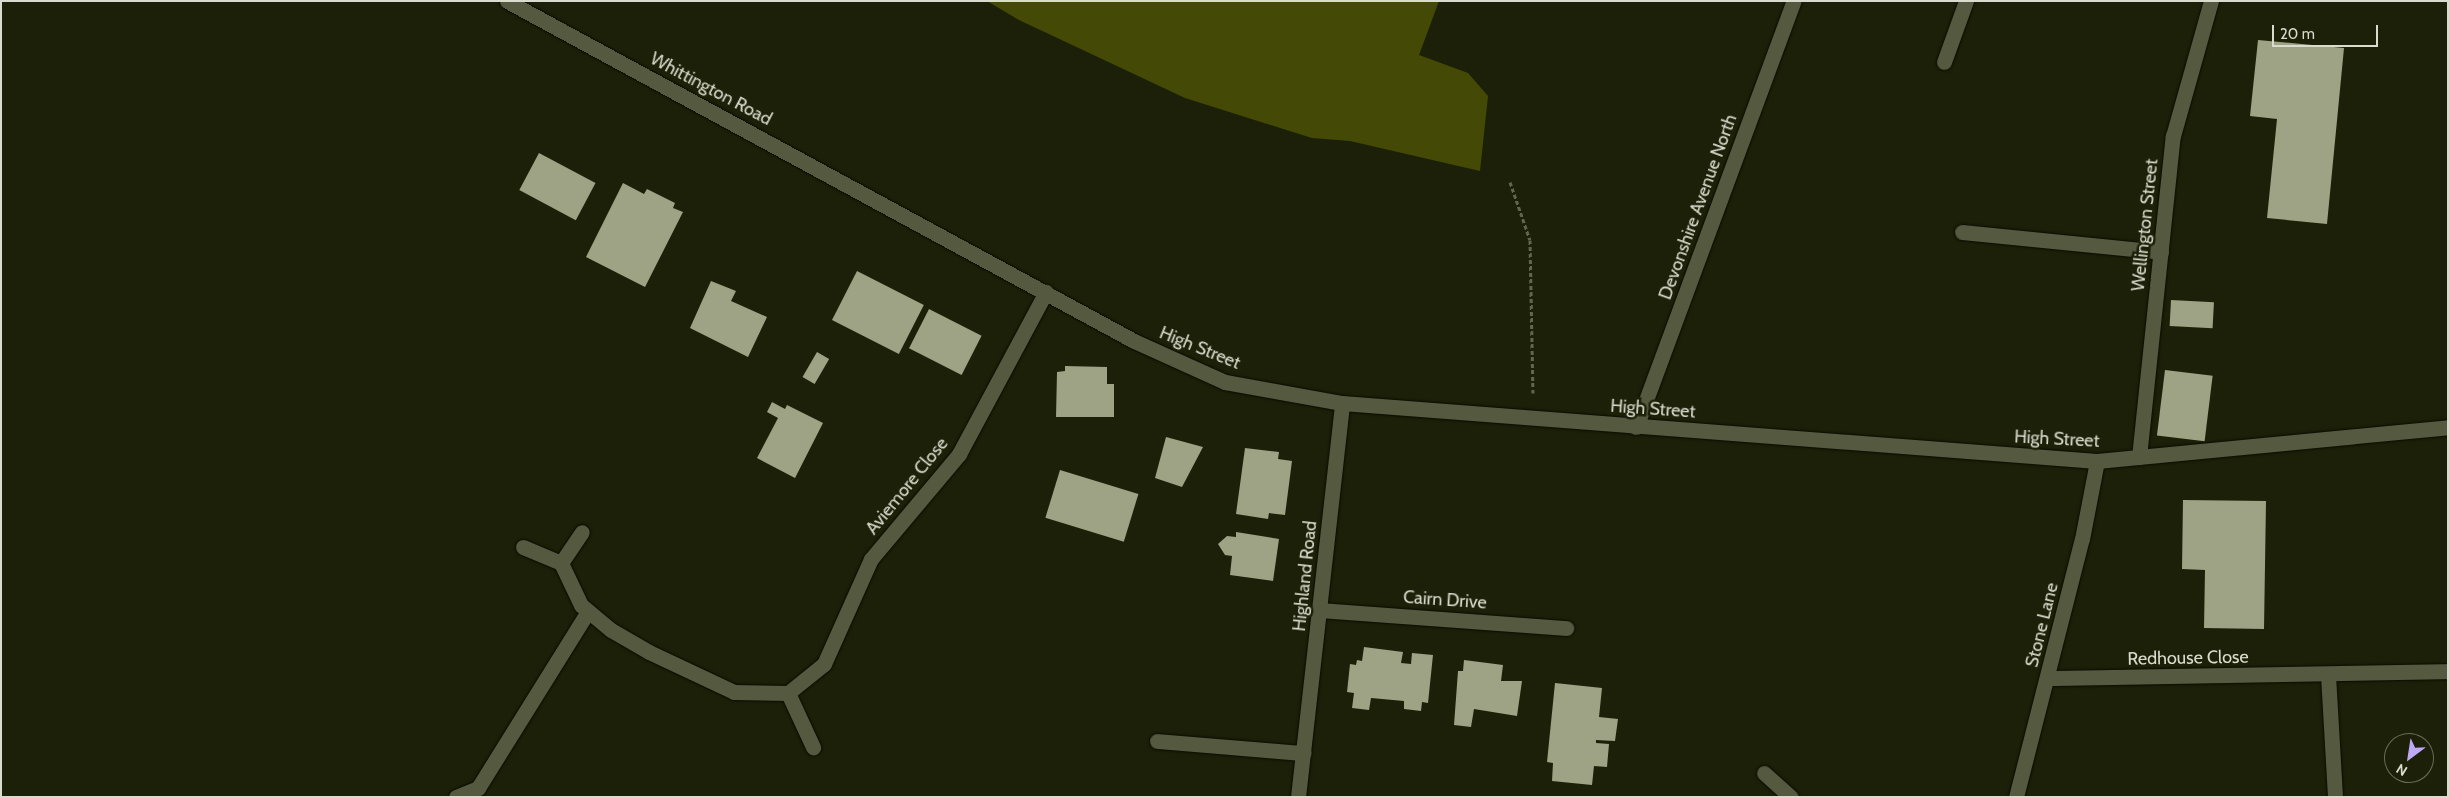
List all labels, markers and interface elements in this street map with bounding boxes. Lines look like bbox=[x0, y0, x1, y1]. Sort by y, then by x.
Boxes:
scale bar bbox=[2274, 15, 2380, 47]
text: 20 m bbox=[2280, 25, 2315, 43]
street label: Whittington Road bbox=[646, 48, 776, 130]
street label: Devonshire Avenue North bbox=[1654, 111, 1742, 303]
street label: Wellington Street bbox=[2127, 158, 2163, 292]
street label: High Street bbox=[1156, 322, 1244, 374]
street label: High Street bbox=[1610, 395, 1696, 423]
street label: High Street bbox=[2014, 426, 2100, 452]
street label: Aviemore Close bbox=[861, 433, 953, 539]
street label: Highland Road bbox=[1288, 520, 1322, 632]
street label: Stone Lane bbox=[2021, 580, 2063, 670]
street label: Cairn Drive bbox=[1402, 586, 1488, 614]
street label: Redhouse Close bbox=[2127, 646, 2249, 670]
north arrow bbox=[2384, 733, 2434, 783]
text: N bbox=[2393, 760, 2411, 780]

